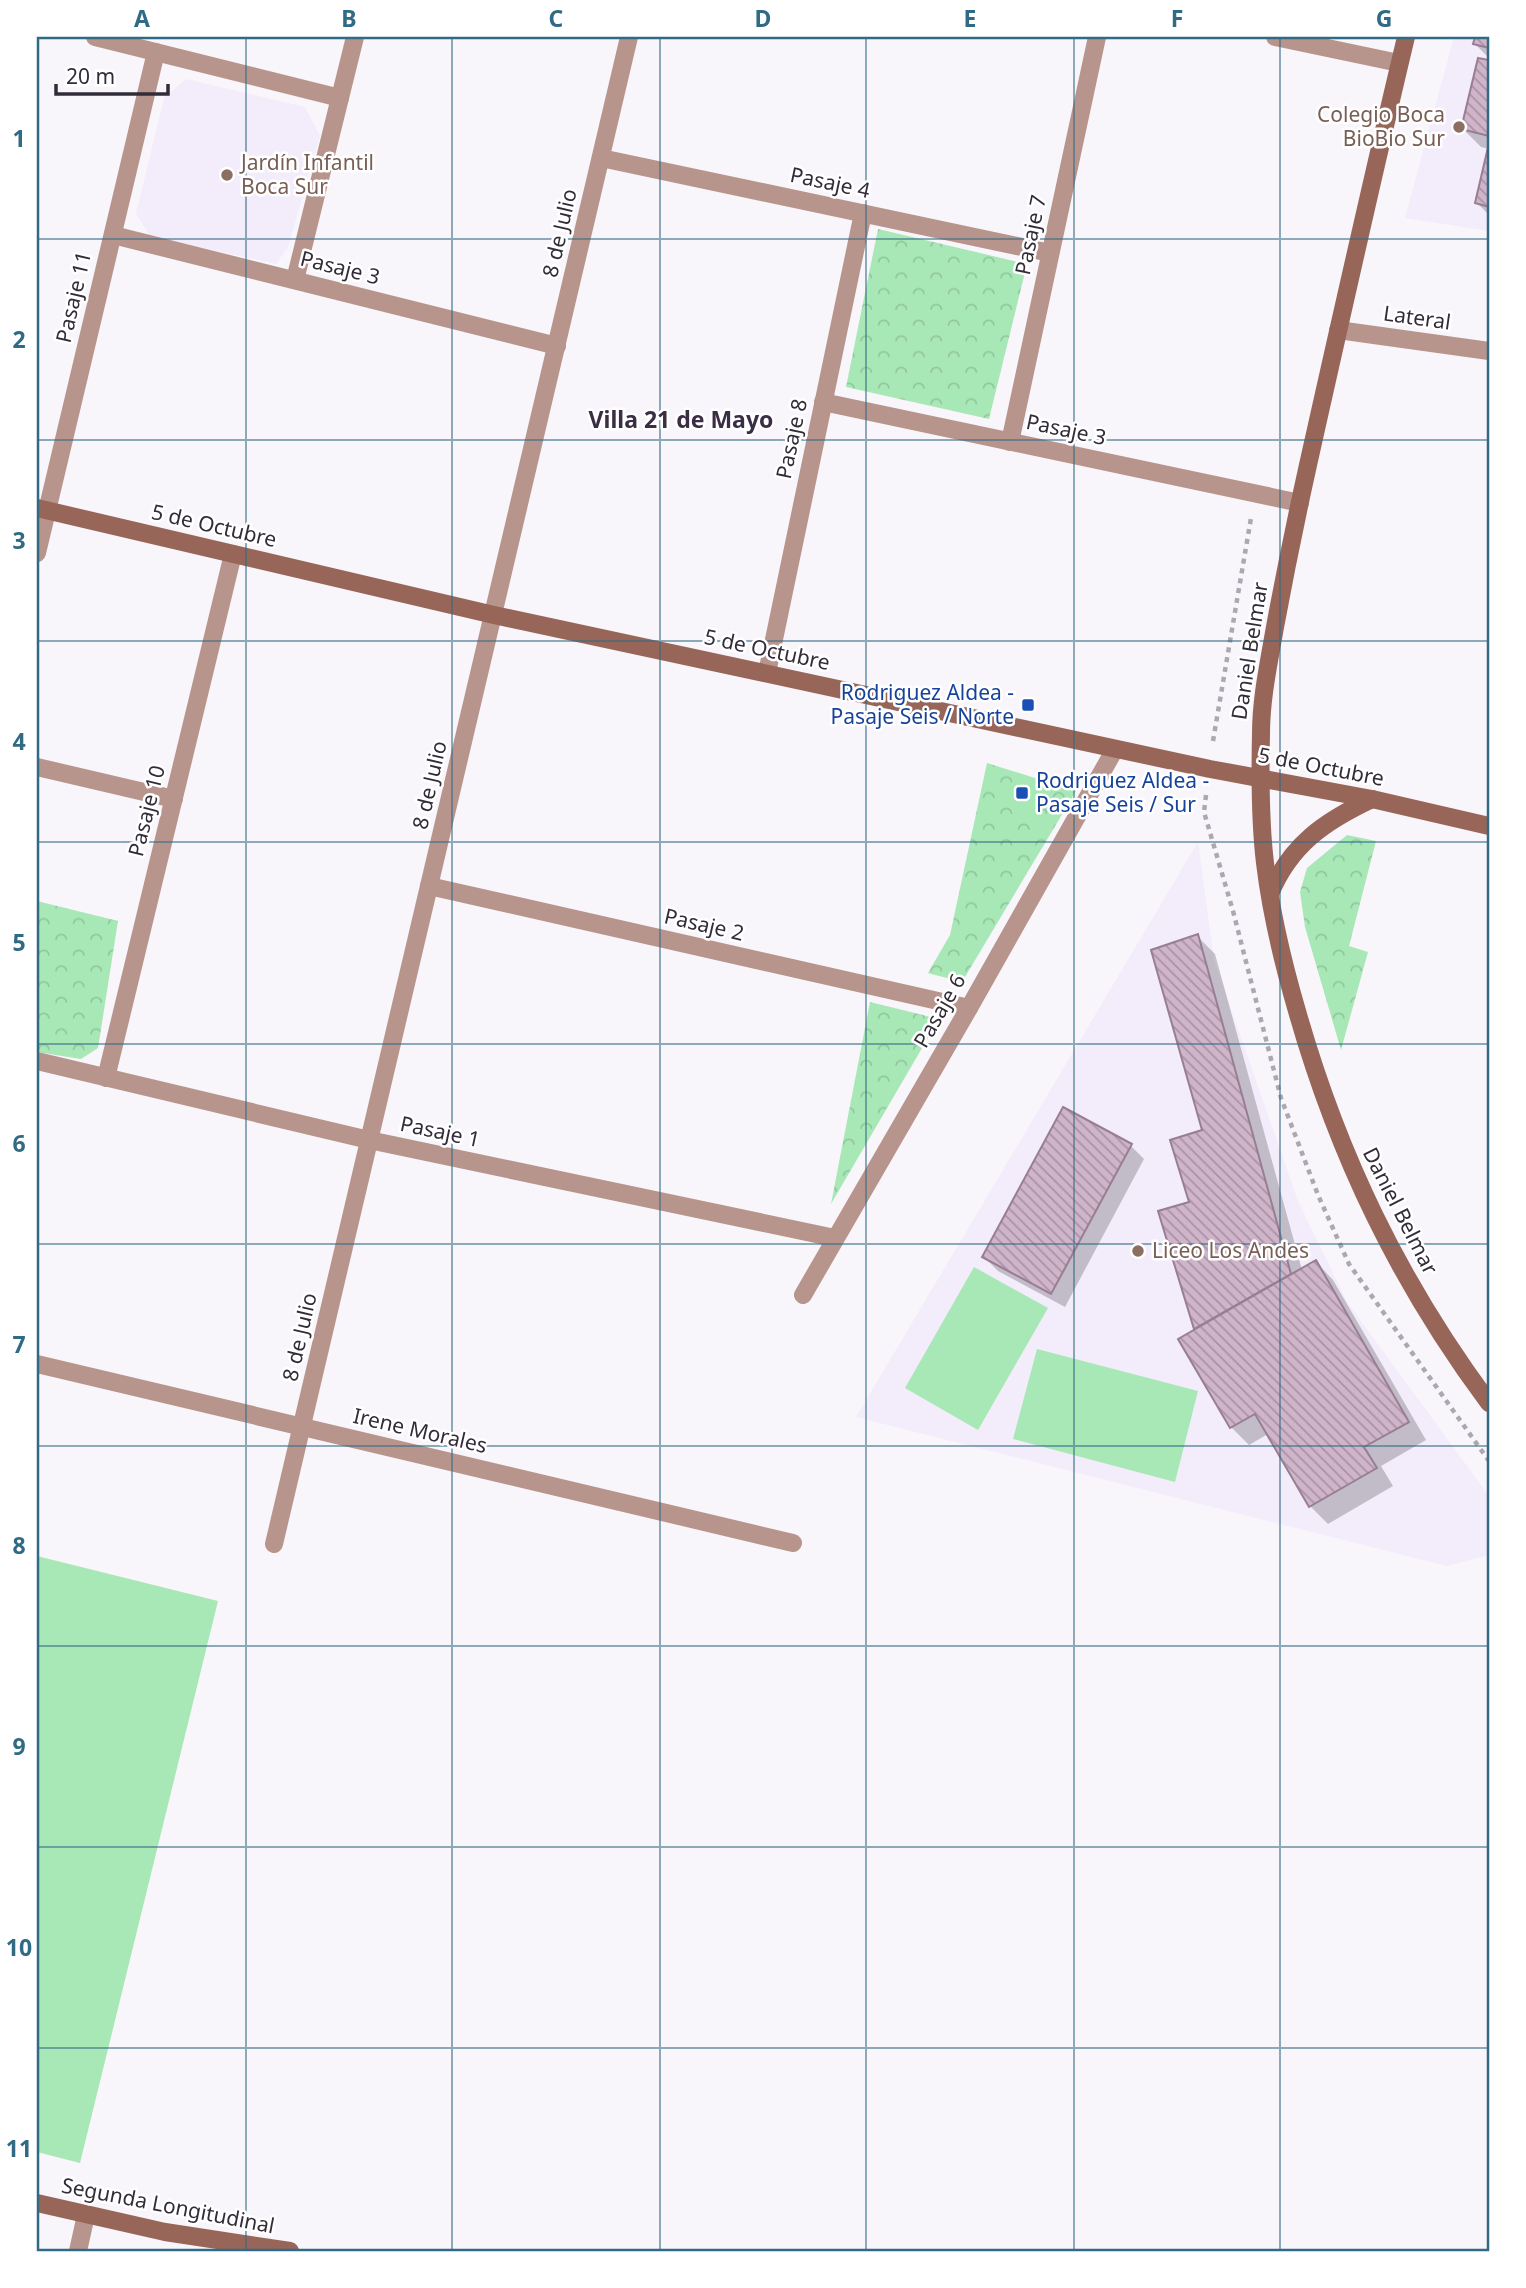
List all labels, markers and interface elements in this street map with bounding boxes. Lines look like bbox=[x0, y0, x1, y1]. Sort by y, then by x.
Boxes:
text: A bbox=[134, 2, 150, 34]
text: B bbox=[341, 2, 357, 34]
text: C bbox=[549, 2, 564, 34]
text: D bbox=[755, 2, 771, 34]
text: E bbox=[964, 2, 976, 34]
text: F bbox=[1171, 2, 1183, 34]
text: G bbox=[1376, 2, 1392, 34]
scale bar bbox=[56, 52, 168, 96]
text: 20 m bbox=[66, 62, 115, 90]
place label: Colegio Boca BioBio Sur bbox=[1317, 100, 1445, 152]
marker: Colegio Boca BioBio Sur bbox=[1451, 119, 1467, 135]
text: 1 bbox=[12, 122, 26, 154]
place label: Jardín Infantil Boca Sur bbox=[239, 148, 374, 200]
street label: Pasaje 4 bbox=[788, 160, 873, 204]
marker: Jardín Infantil Boca Sur bbox=[219, 167, 235, 183]
street label: 8 de Julio bbox=[535, 186, 583, 280]
street label: Pasaje 7 bbox=[1008, 192, 1052, 277]
street label: Pasaje 3 bbox=[298, 244, 383, 290]
street label: Pasaje 11 bbox=[49, 248, 97, 345]
street label: Lateral bbox=[1382, 298, 1453, 336]
text: 2 bbox=[12, 323, 26, 355]
street label: Pasaje 8 bbox=[769, 396, 813, 481]
district label: Villa 21 de Mayo bbox=[589, 403, 773, 435]
street label: Pasaje 3 bbox=[1024, 407, 1109, 451]
street label: 5 de Octubre bbox=[149, 497, 280, 553]
text: 3 bbox=[12, 524, 26, 556]
street label: Daniel Belmar bbox=[1224, 580, 1274, 722]
street label: 5 de Octubre bbox=[702, 622, 833, 676]
place label: Rodriguez Aldea - Pasaje Seis / Norte bbox=[831, 678, 1014, 730]
marker: Rodriguez Aldea - Pasaje Seis / Norte bbox=[1020, 697, 1036, 713]
text: 4 bbox=[12, 725, 26, 757]
street label: 8 de Julio bbox=[405, 738, 453, 832]
street label: 5 de Octubre bbox=[1256, 740, 1387, 792]
street label: Pasaje 10 bbox=[121, 762, 171, 859]
place label: Rodriguez Aldea - Pasaje Seis / Sur bbox=[1036, 766, 1209, 818]
marker: Rodriguez Aldea - Pasaje Seis / Sur bbox=[1014, 785, 1030, 801]
street label: Pasaje 2 bbox=[662, 901, 747, 947]
text: 5 bbox=[12, 926, 26, 958]
street label: Pasaje 6 bbox=[907, 968, 972, 1053]
street label: Pasaje 1 bbox=[398, 1109, 483, 1153]
text: 6 bbox=[12, 1127, 26, 1159]
street label: Daniel Belmar bbox=[1357, 1142, 1445, 1279]
place label: Liceo Los Andes bbox=[1152, 1236, 1309, 1264]
marker: Liceo Los Andes bbox=[1130, 1243, 1146, 1259]
street label: 8 de Julio bbox=[275, 1290, 323, 1384]
text: 7 bbox=[12, 1328, 26, 1360]
street label: Irene Morales bbox=[351, 1401, 490, 1459]
text: 8 bbox=[12, 1529, 26, 1561]
text: 9 bbox=[12, 1730, 26, 1762]
text: 10 bbox=[6, 1931, 32, 1963]
text: 11 bbox=[6, 2132, 32, 2164]
street label: Segunda Longitudinal bbox=[59, 2171, 277, 2239]

